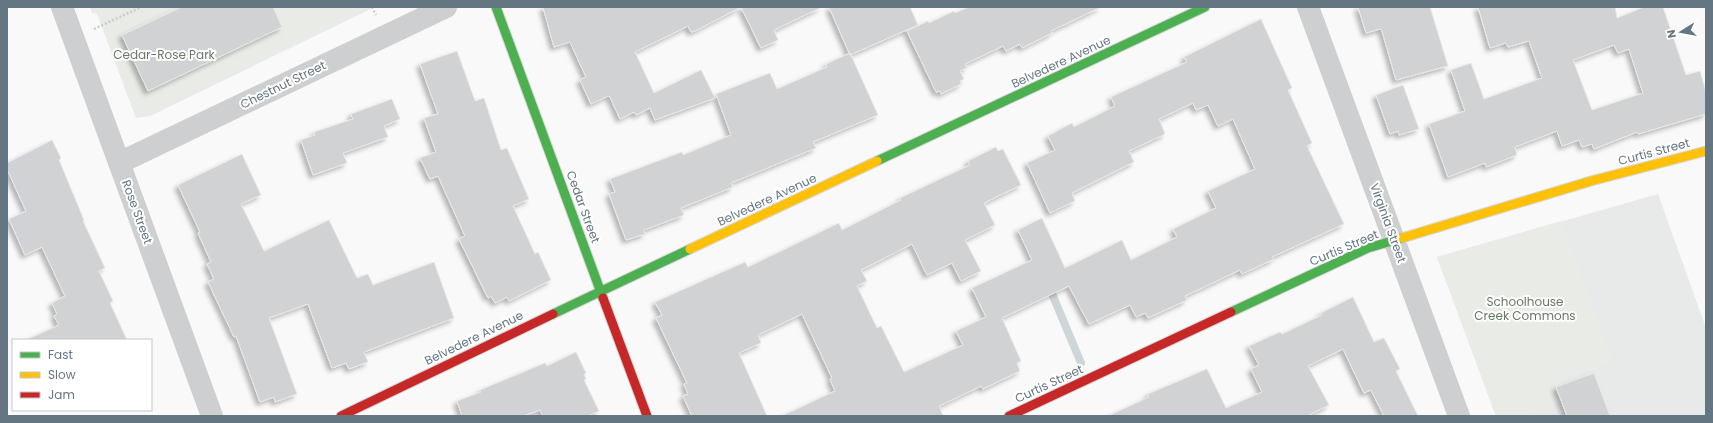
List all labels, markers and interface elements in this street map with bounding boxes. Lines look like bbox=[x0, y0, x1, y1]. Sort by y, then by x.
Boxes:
north arrow bbox=[1661, 12, 1701, 52]
text: N bbox=[1663, 28, 1680, 39]
street label: Belvedere Avenue bbox=[1008, 31, 1113, 92]
park label: Cedar-Rose Park bbox=[113, 46, 216, 63]
street label: Chestnut Street bbox=[237, 57, 328, 113]
street label: Curtis Street bbox=[1616, 134, 1692, 169]
street label: Cedar Street bbox=[563, 168, 604, 245]
street label: Belvedere Avenue bbox=[714, 169, 819, 230]
street label: Rose Street bbox=[118, 177, 157, 246]
street label: Virginia Street bbox=[1366, 181, 1411, 265]
street label: Curtis Street bbox=[1307, 225, 1381, 270]
park label: Schoolhouse Creek Commons bbox=[1474, 293, 1576, 324]
street label: Belvedere Avenue bbox=[422, 306, 526, 369]
legend bbox=[12, 339, 152, 411]
text: Fast bbox=[48, 346, 73, 363]
street label: Curtis Street bbox=[1012, 360, 1086, 407]
text: Slow bbox=[48, 366, 76, 383]
text: Jam bbox=[48, 386, 75, 403]

